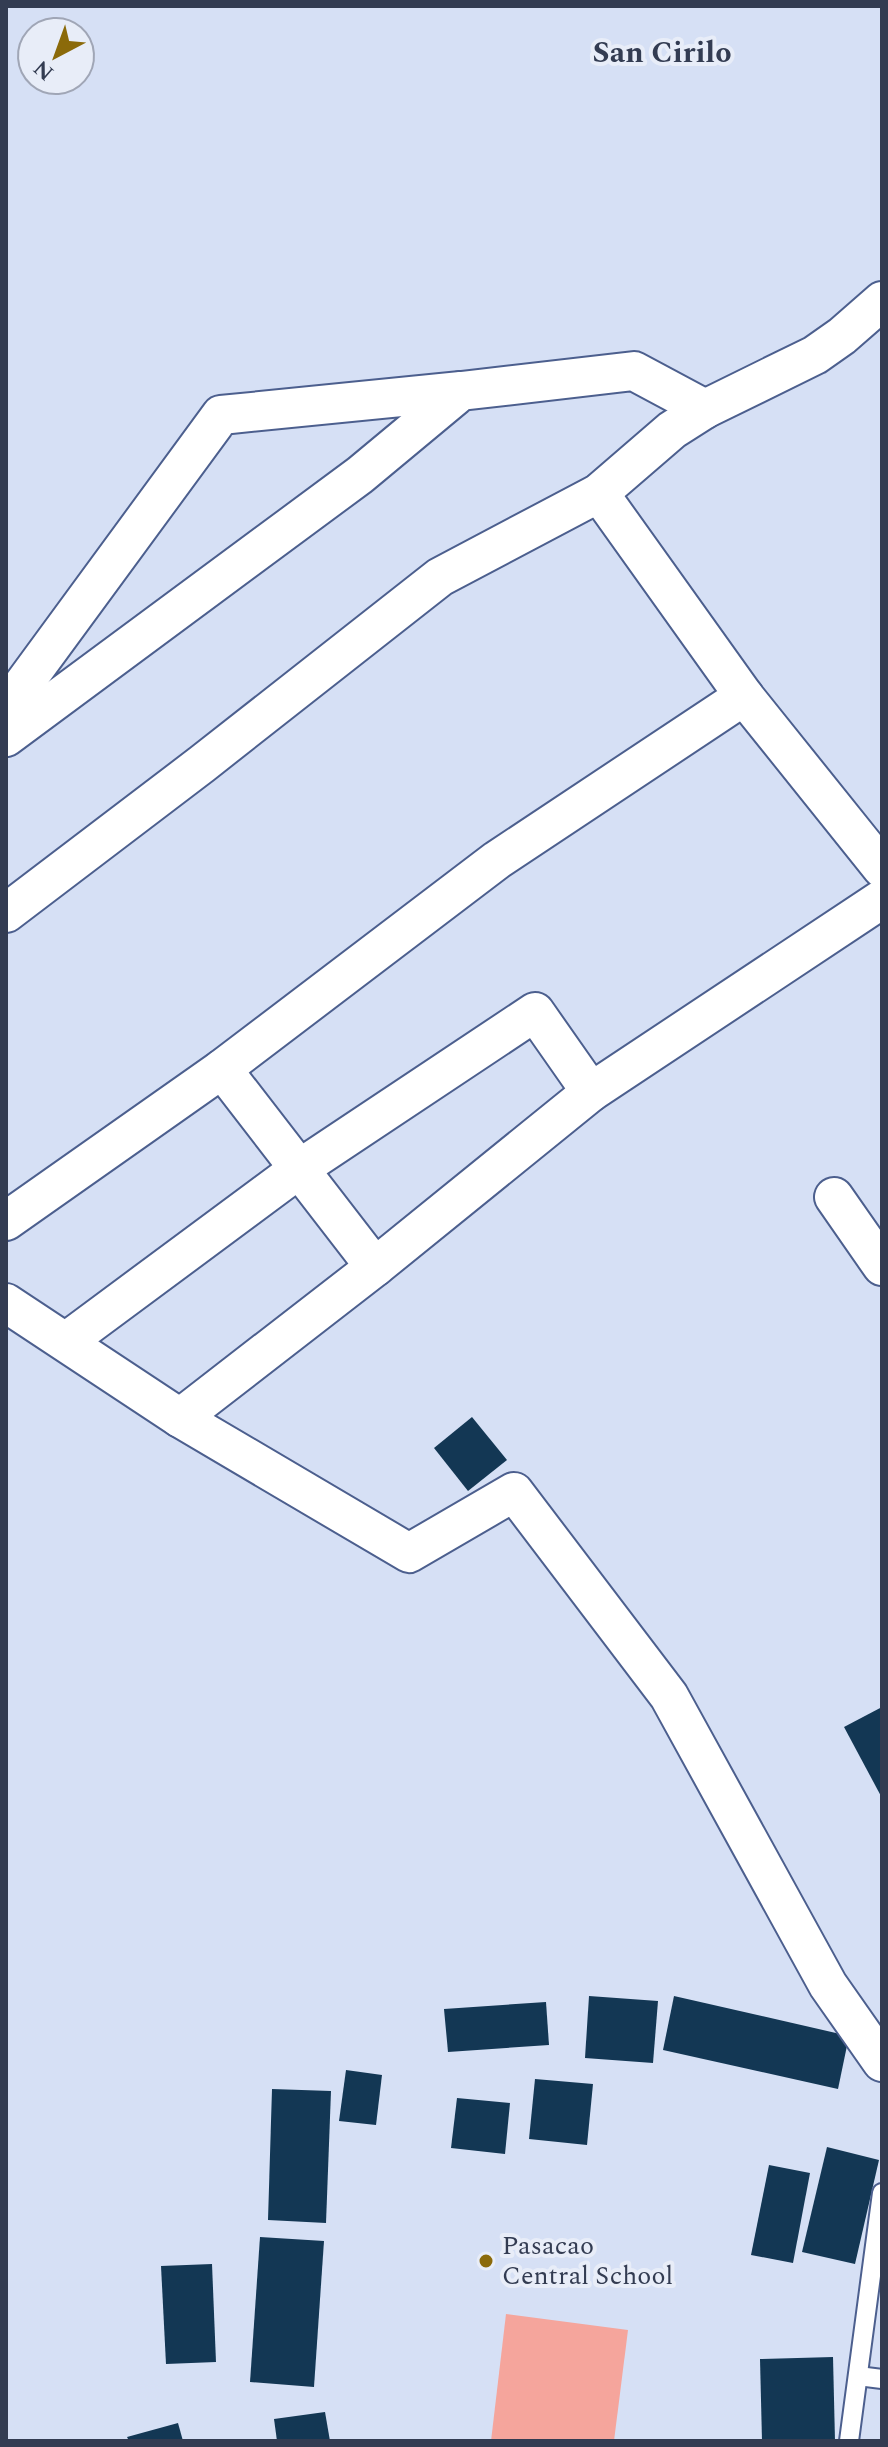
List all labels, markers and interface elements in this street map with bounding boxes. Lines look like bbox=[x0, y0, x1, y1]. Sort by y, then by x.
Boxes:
north arrow bbox=[16, 16, 96, 96]
district label: San Cirilo bbox=[592, 30, 732, 76]
text: N bbox=[26, 52, 61, 88]
place label: Pasacao Central School bbox=[502, 2226, 673, 2296]
marker: Pasacao Central School bbox=[477, 2252, 495, 2270]

